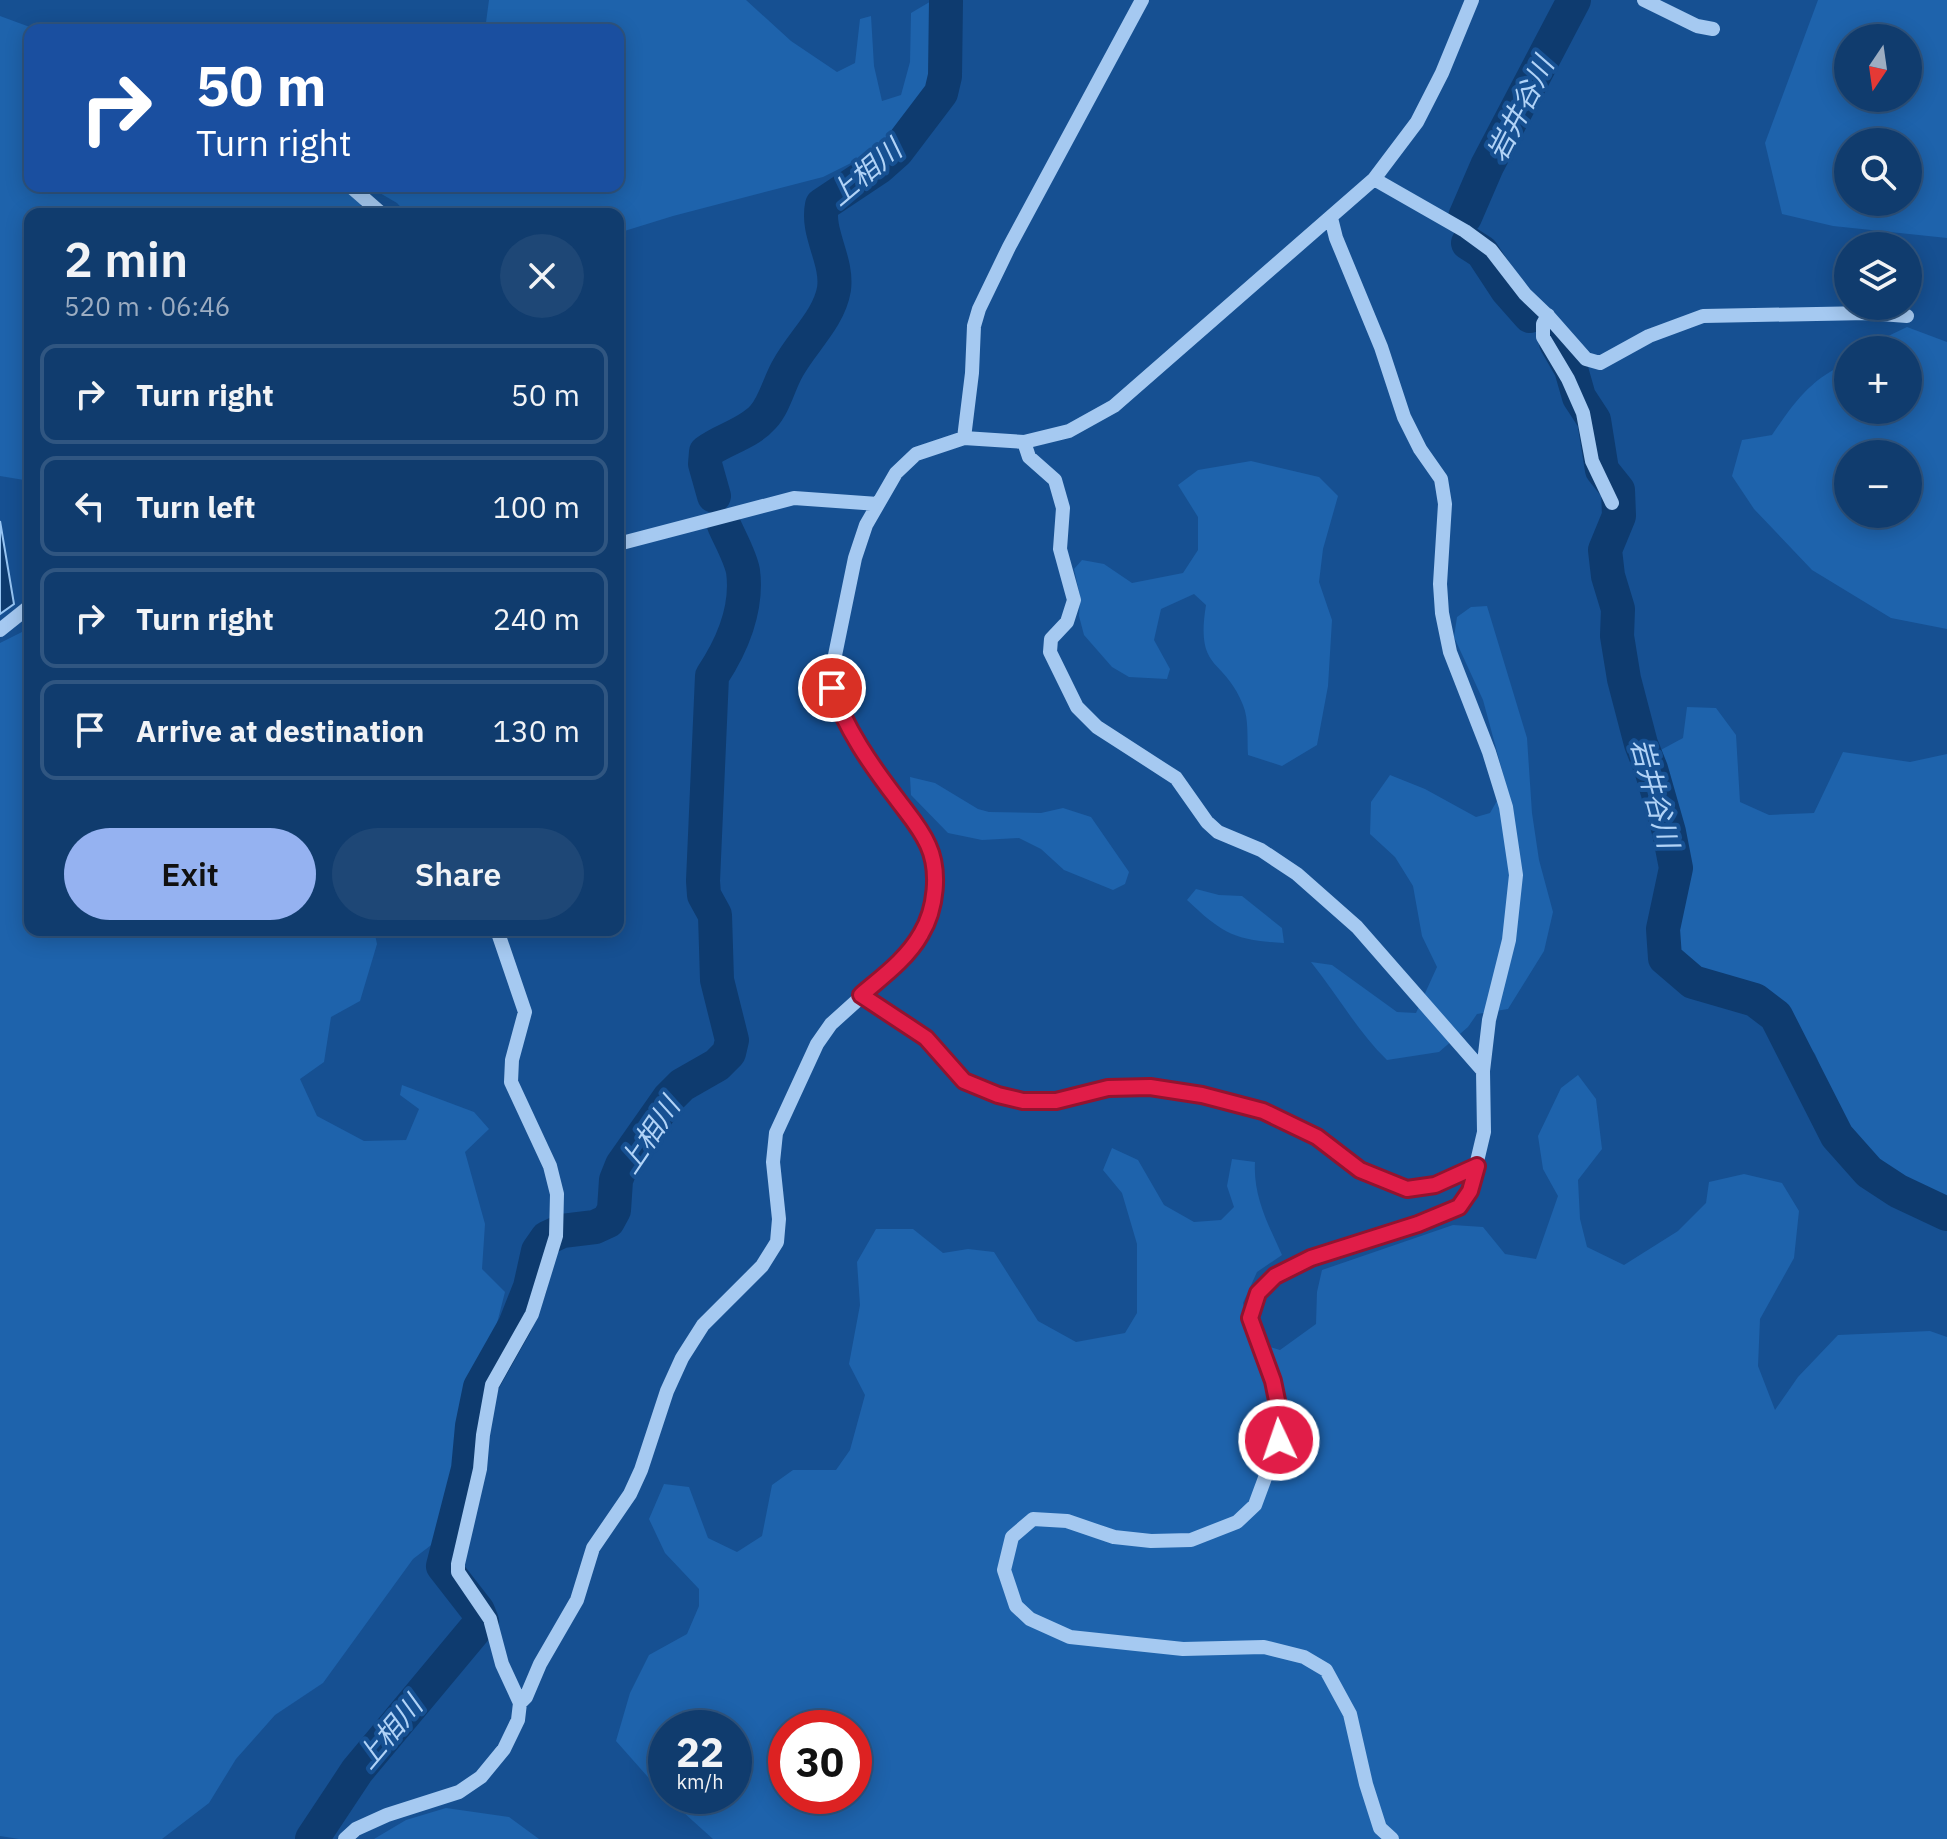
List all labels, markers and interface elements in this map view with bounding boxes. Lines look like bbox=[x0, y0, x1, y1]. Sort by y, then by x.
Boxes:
north arrow bbox=[1834, 24, 1922, 112]
map controls bbox=[1834, 24, 1922, 528]
water label: 岩井谷川 bbox=[1478, 48, 1563, 167]
text: 50 m bbox=[196, 49, 326, 121]
icon: right bbox=[64, 56, 168, 160]
text: Turn right bbox=[196, 119, 352, 166]
button: search bbox=[1834, 128, 1922, 216]
water label: 上相川 bbox=[821, 129, 911, 213]
text: 2 min bbox=[64, 228, 188, 290]
button: layers bbox=[1834, 232, 1922, 320]
button: close bbox=[500, 234, 584, 318]
text: 520 m · 06:46 bbox=[64, 289, 230, 323]
button: + bbox=[1834, 336, 1922, 424]
icon: right bbox=[68, 372, 112, 416]
text: Turn right bbox=[136, 375, 274, 414]
text: 50 m bbox=[511, 375, 580, 414]
button: − bbox=[1834, 440, 1922, 528]
icon: left bbox=[68, 484, 112, 528]
text: Turn left bbox=[136, 487, 255, 526]
text: 100 m bbox=[493, 487, 580, 526]
icon: right bbox=[68, 596, 112, 640]
text: Turn right bbox=[136, 599, 274, 638]
text: 240 m bbox=[493, 599, 580, 638]
pin bbox=[798, 654, 866, 722]
icon: arrive bbox=[810, 666, 854, 710]
icon: arrive bbox=[68, 708, 112, 752]
text: Arrive at destination bbox=[136, 711, 424, 750]
text: 130 m bbox=[493, 711, 580, 750]
water label: 岩井谷川 bbox=[1623, 734, 1689, 855]
button: Exit bbox=[64, 828, 316, 920]
button: Share bbox=[332, 828, 584, 920]
water label: 上相川 bbox=[610, 1087, 689, 1180]
position arrow bbox=[1237, 1398, 1321, 1482]
water label: 上相川 bbox=[347, 1685, 432, 1776]
speed limit sign: 30 bbox=[768, 1710, 872, 1814]
text: 22 bbox=[676, 1726, 724, 1778]
text: km/h bbox=[676, 1768, 724, 1795]

